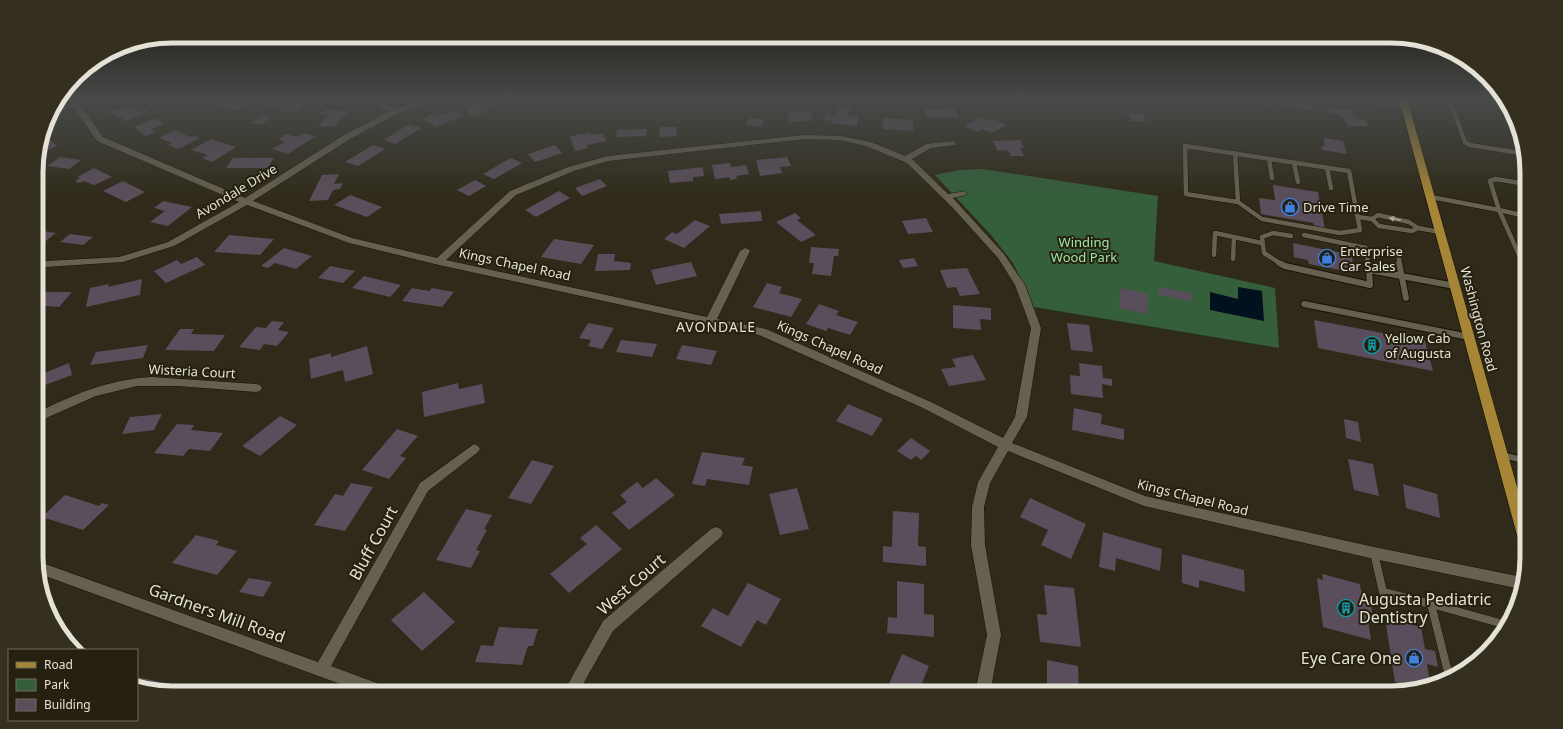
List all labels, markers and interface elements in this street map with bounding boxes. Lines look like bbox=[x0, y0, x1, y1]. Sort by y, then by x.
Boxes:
street label: Avondale Drive bbox=[192, 160, 280, 222]
shop icon: Drive Time bbox=[1280, 197, 1300, 217]
place label: Drive Time bbox=[1303, 198, 1369, 216]
one-way arrow bbox=[1389, 215, 1401, 221]
park label: Winding Wood Park bbox=[1051, 233, 1117, 266]
place label: Enterprise Car Sales bbox=[1340, 242, 1403, 275]
street label: Kings Chapel Road bbox=[457, 243, 573, 285]
shop icon: Enterprise Car Sales bbox=[1317, 248, 1337, 268]
street label: Washington Road bbox=[1456, 265, 1502, 373]
street label: Kings Chapel Road bbox=[774, 316, 886, 378]
district label: AVONDALE bbox=[676, 317, 756, 336]
place label: Yellow Cab of Augusta bbox=[1385, 329, 1451, 362]
building icon: Yellow Cab of Augusta bbox=[1362, 335, 1382, 355]
street label: Wisteria Court bbox=[148, 360, 236, 382]
street label: Kings Chapel Road bbox=[1136, 474, 1250, 520]
street label: Bluff Court bbox=[344, 502, 403, 584]
street label: West Court bbox=[592, 548, 670, 620]
street label: Gardners Mill Road bbox=[146, 578, 288, 648]
place label: Augusta Pediatric Dentistry bbox=[1359, 588, 1492, 628]
building icon: Augusta Pediatric Dentistry bbox=[1336, 598, 1356, 618]
place label: Eye Care One bbox=[1301, 647, 1401, 669]
shop icon: Eye Care One bbox=[1404, 648, 1424, 668]
legend bbox=[8, 649, 138, 721]
text: Road bbox=[44, 656, 73, 673]
text: Park bbox=[44, 676, 70, 693]
text: Building bbox=[44, 696, 91, 713]

